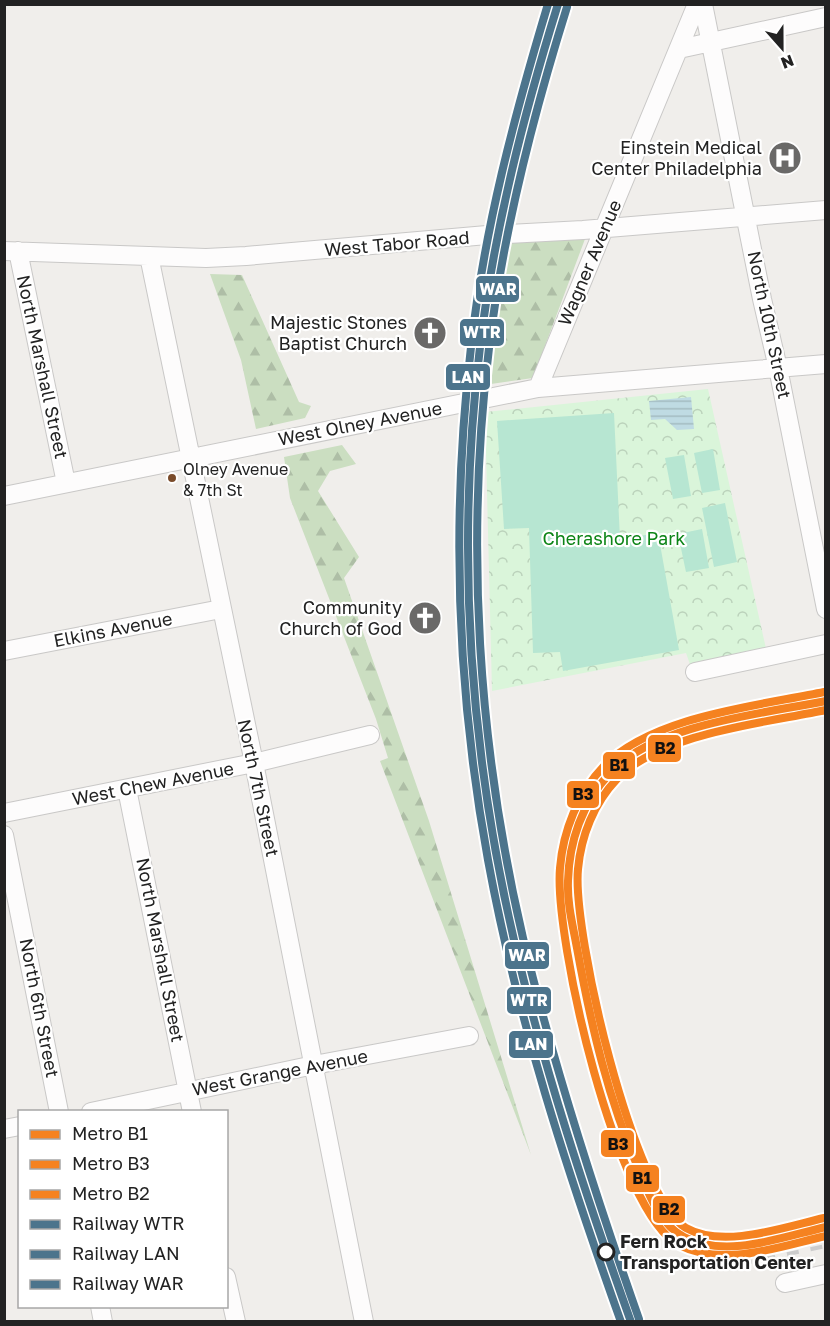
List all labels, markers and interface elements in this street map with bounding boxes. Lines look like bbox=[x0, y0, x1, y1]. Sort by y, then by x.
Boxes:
north arrow bbox=[752, 18, 812, 78]
text: N bbox=[778, 50, 797, 74]
place label: Einstein Medical Center Philadelphia bbox=[591, 136, 762, 179]
hospital icon: Einstein Medical Center Philadelphia bbox=[767, 140, 803, 176]
street label: Wagner Avenue bbox=[553, 196, 625, 329]
street label: West Tabor Road bbox=[324, 226, 470, 260]
street label: North 10th Street bbox=[744, 249, 796, 401]
street label: North Marshall Street bbox=[13, 273, 73, 461]
line badge: WAR bbox=[475, 275, 520, 303]
text: WAR bbox=[479, 279, 517, 299]
place label: Majestic Stones Baptist Church bbox=[270, 311, 407, 354]
church icon: Majestic Stones Baptist Church bbox=[412, 315, 448, 351]
line badge: WTR bbox=[459, 318, 505, 347]
text: WTR bbox=[463, 322, 501, 342]
line badge: LAN bbox=[445, 363, 491, 391]
text: LAN bbox=[452, 367, 484, 387]
street label: West Olney Avenue bbox=[276, 396, 444, 450]
place label: Olney Avenue & 7th St bbox=[183, 459, 288, 500]
marker: Olney Avenue & 7th St bbox=[166, 472, 178, 484]
park label: Cherashore Park bbox=[543, 527, 685, 549]
place label: Community Church of God bbox=[279, 596, 402, 639]
church icon: Community Church of God bbox=[407, 600, 443, 636]
street label: Elkins Avenue bbox=[52, 607, 174, 651]
street label: North 7th Street bbox=[234, 717, 284, 859]
line badge: B2 bbox=[647, 734, 682, 763]
text: B2 bbox=[654, 738, 676, 758]
line badge: B1 bbox=[602, 751, 636, 780]
text: B1 bbox=[609, 755, 629, 775]
street label: West Chew Avenue bbox=[70, 757, 236, 810]
line badge: B3 bbox=[566, 780, 600, 809]
text: B3 bbox=[572, 784, 594, 804]
street label: North Marshall Street bbox=[132, 856, 190, 1044]
street label: North 6th Street bbox=[16, 936, 64, 1079]
line badge: WAR bbox=[504, 941, 550, 970]
text: WAR bbox=[508, 945, 546, 965]
line badge: WTR bbox=[506, 986, 552, 1015]
text: WTR bbox=[510, 990, 548, 1010]
line badge: LAN bbox=[508, 1030, 554, 1059]
text: LAN bbox=[515, 1034, 547, 1054]
street label: West Grange Avenue bbox=[190, 1044, 370, 1100]
legend bbox=[18, 1110, 228, 1308]
text: Metro B1 bbox=[72, 1122, 148, 1144]
line badge: B3 bbox=[600, 1129, 635, 1158]
text: B3 bbox=[607, 1134, 629, 1154]
text: Metro B3 bbox=[72, 1152, 150, 1174]
line badge: B1 bbox=[625, 1164, 660, 1193]
text: B1 bbox=[632, 1168, 652, 1188]
text: Metro B2 bbox=[72, 1182, 150, 1204]
line badge: B2 bbox=[652, 1195, 686, 1224]
text: B2 bbox=[658, 1199, 680, 1219]
text: Railway WTR bbox=[72, 1212, 184, 1234]
place label: Fern Rock Transportation Center bbox=[620, 1230, 813, 1273]
text: Railway LAN bbox=[72, 1242, 180, 1264]
marker: Fern Rock Transportation Center bbox=[597, 1243, 615, 1261]
text: Railway WAR bbox=[72, 1272, 184, 1294]

